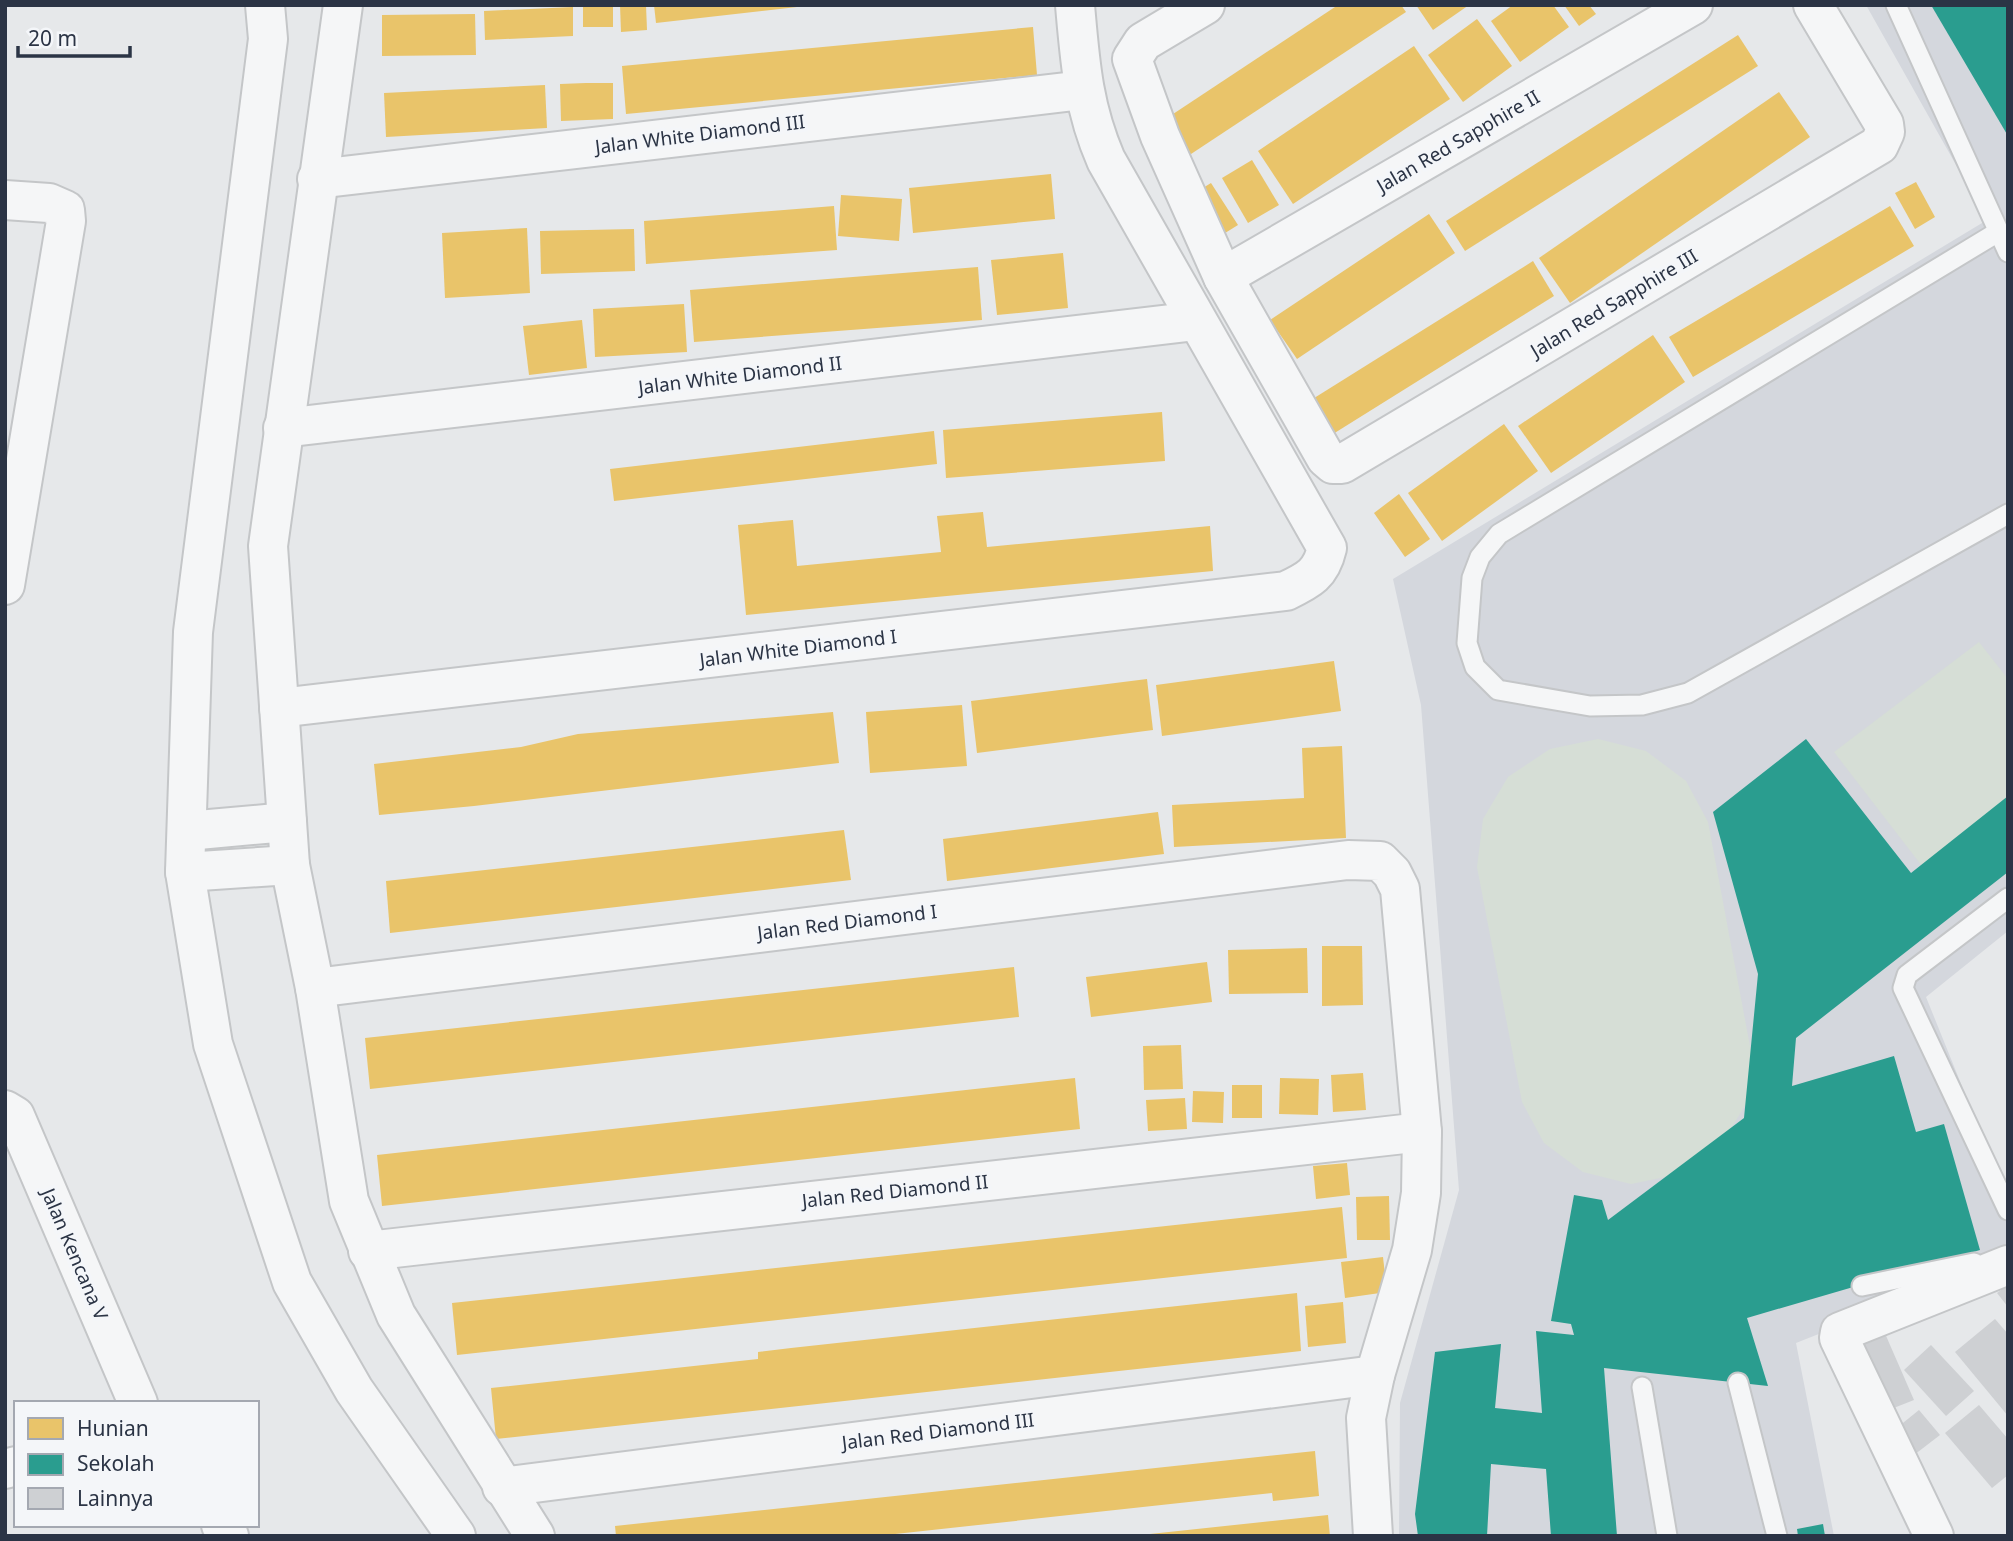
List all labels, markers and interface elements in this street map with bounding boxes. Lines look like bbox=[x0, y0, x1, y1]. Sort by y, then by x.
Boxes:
scale bar bbox=[18, 14, 130, 58]
text: 20 m bbox=[28, 24, 77, 52]
street label: Jalan Red Sapphire II bbox=[1370, 84, 1544, 199]
street label: Jalan White Diamond III bbox=[592, 108, 806, 160]
street label: Jalan Red Sapphire III bbox=[1524, 243, 1702, 364]
street label: Jalan White Diamond II bbox=[635, 350, 843, 401]
street label: Jalan White Diamond I bbox=[696, 623, 898, 673]
street label: Jalan Red Diamond I bbox=[754, 898, 938, 946]
street label: Jalan Red Diamond II bbox=[799, 1168, 989, 1214]
street label: Jalan Kencana V bbox=[35, 1182, 115, 1324]
legend bbox=[14, 1401, 259, 1527]
street label: Jalan Red Diamond III bbox=[838, 1406, 1036, 1456]
text: Hunian bbox=[77, 1414, 149, 1442]
text: Sekolah bbox=[77, 1449, 154, 1477]
text: Lainnya bbox=[77, 1484, 154, 1512]

